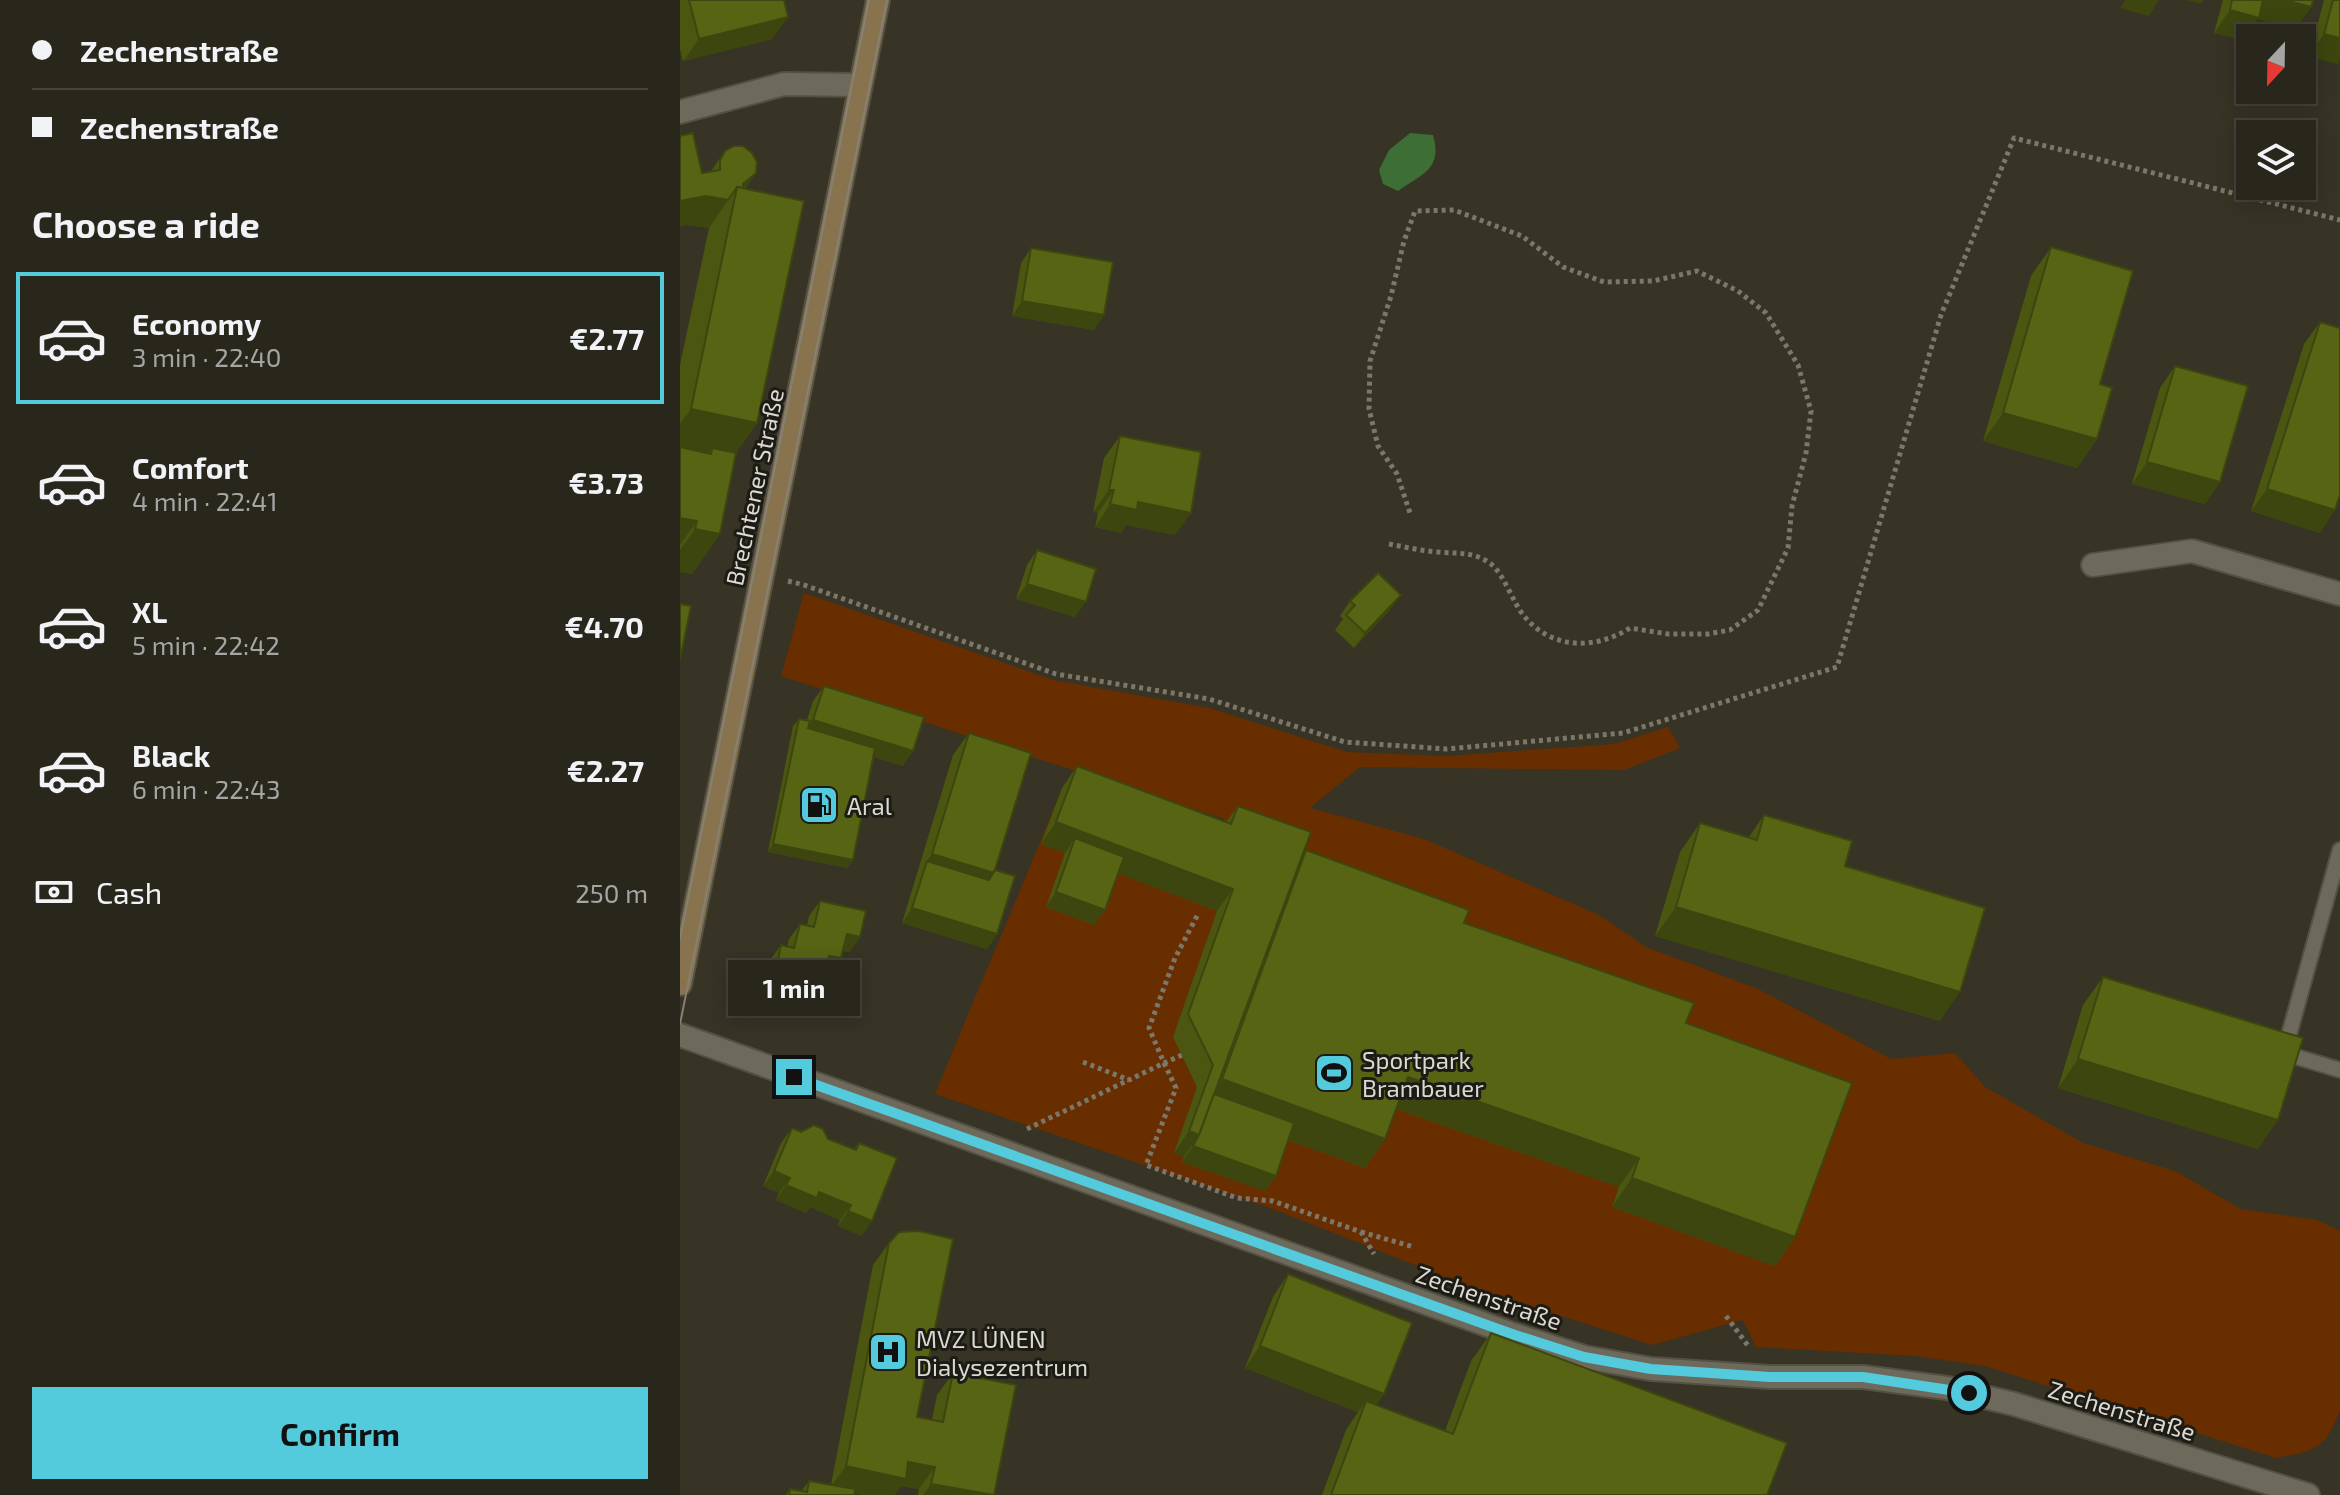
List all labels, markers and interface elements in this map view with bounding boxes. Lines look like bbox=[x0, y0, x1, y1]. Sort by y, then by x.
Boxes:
north arrow bbox=[2236, 24, 2316, 104]
map controls bbox=[2236, 24, 2316, 200]
text: Zechenstraße bbox=[80, 32, 279, 68]
text: Zechenstraße bbox=[80, 109, 279, 145]
button: layers bbox=[2236, 120, 2316, 200]
text: Choose a ride bbox=[32, 202, 260, 245]
icon: car bbox=[36, 302, 108, 374]
text: Economy bbox=[132, 305, 261, 341]
text: €2.77 bbox=[569, 320, 644, 356]
text: 3 min · 22:40 bbox=[132, 341, 281, 372]
street label: Brechtener Straße bbox=[719, 386, 789, 588]
icon: car bbox=[36, 446, 108, 518]
text: Comfort bbox=[132, 449, 249, 485]
text: €3.73 bbox=[569, 464, 644, 500]
text: 4 min · 22:41 bbox=[132, 485, 278, 516]
icon: car bbox=[36, 590, 108, 662]
text: XL bbox=[132, 593, 167, 629]
text: €4.70 bbox=[565, 608, 644, 644]
text: 5 min · 22:42 bbox=[132, 629, 280, 660]
icon: car bbox=[36, 734, 108, 806]
text: Black bbox=[132, 737, 210, 773]
text: €2.27 bbox=[567, 752, 644, 788]
text: 6 min · 22:43 bbox=[132, 773, 281, 804]
fuel station icon: Aral bbox=[798, 784, 840, 826]
place label: Aral bbox=[847, 791, 892, 820]
icon: cash bbox=[32, 870, 76, 914]
text: Cash bbox=[96, 874, 162, 910]
text: 250 m bbox=[575, 877, 648, 908]
callout: 1 min bbox=[728, 961, 860, 1017]
text: 1 min bbox=[763, 972, 825, 1003]
place label: Sportpark Brambauer bbox=[1362, 1045, 1484, 1102]
sports icon: Sportpark Brambauer bbox=[1313, 1052, 1355, 1094]
route end bbox=[776, 1059, 812, 1095]
street label: Zechenstraße bbox=[1412, 1259, 1566, 1335]
place label: MVZ LÜNEN Dialysezentrum bbox=[916, 1324, 1088, 1381]
hospital icon: MVZ LÜNEN Dialysezentrum bbox=[867, 1331, 909, 1373]
street label: Zechenstraße bbox=[2045, 1374, 2199, 1446]
route start bbox=[1951, 1375, 1987, 1411]
button: Confirm bbox=[32, 1387, 648, 1479]

